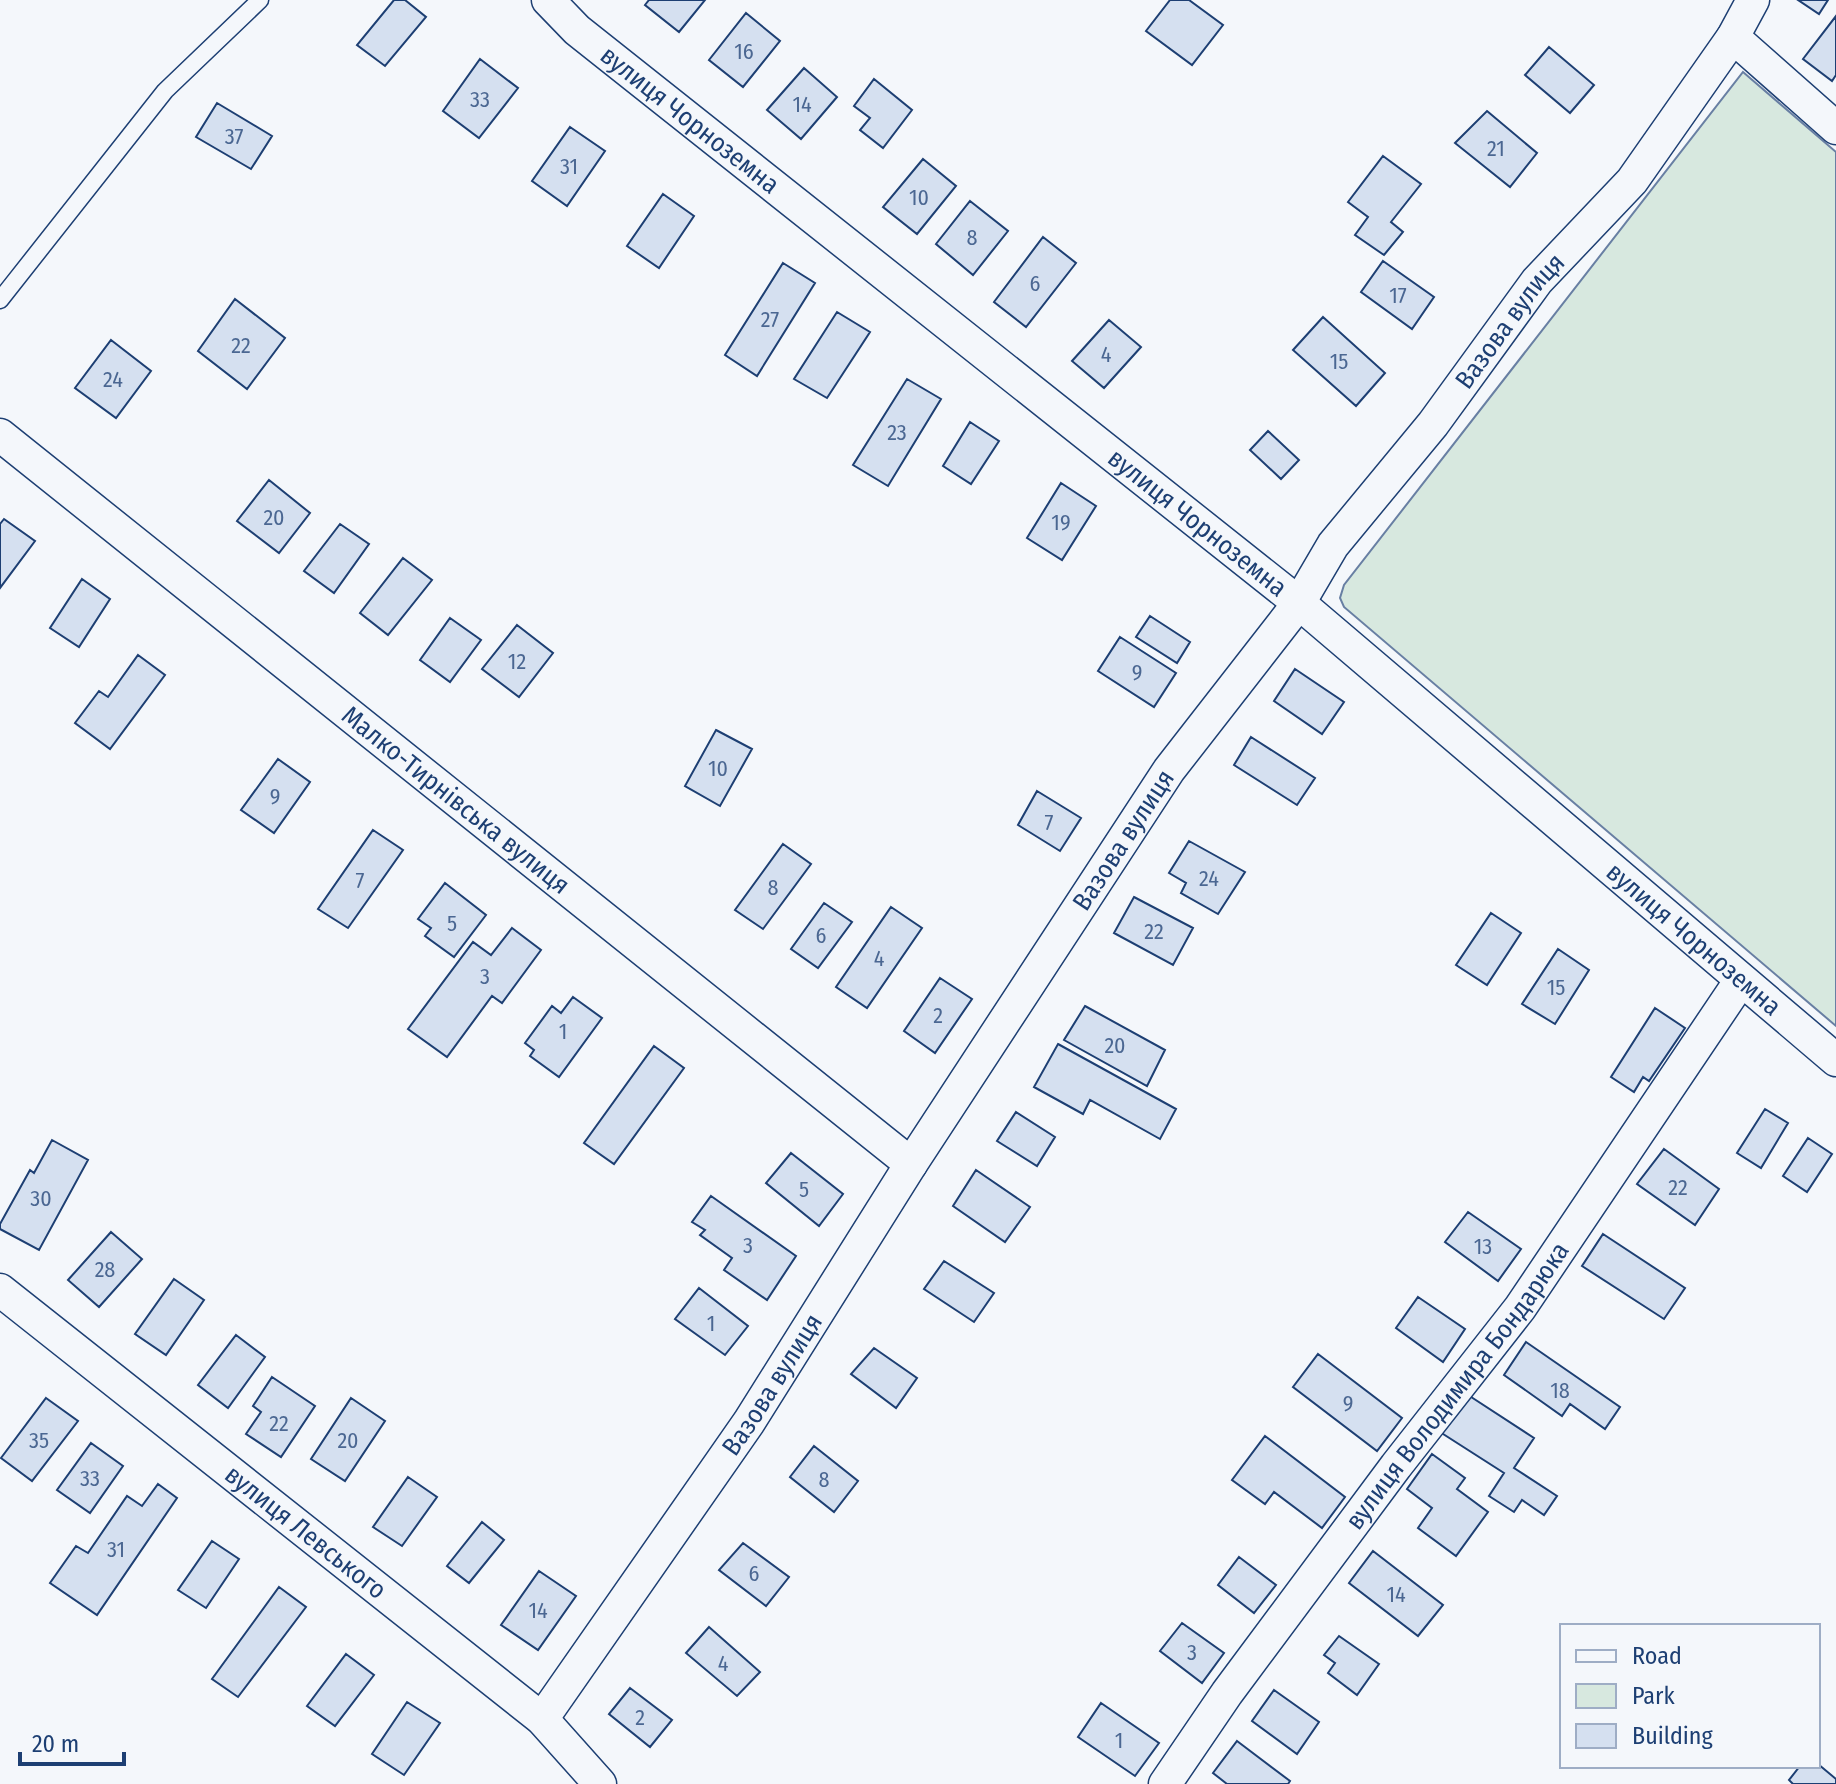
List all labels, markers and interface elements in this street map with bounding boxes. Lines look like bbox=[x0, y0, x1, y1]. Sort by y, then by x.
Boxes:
house number: 16 bbox=[734, 38, 754, 65]
street label: вулиця Чорноземна bbox=[594, 40, 785, 200]
house number: 33 bbox=[470, 86, 490, 113]
house number: 14 bbox=[792, 91, 812, 118]
house number: 37 bbox=[225, 123, 243, 150]
house number: 21 bbox=[1487, 135, 1505, 162]
house number: 31 bbox=[560, 153, 578, 180]
house number: 10 bbox=[909, 184, 929, 211]
house number: 8 bbox=[966, 224, 978, 251]
street label: Вазова вулиця bbox=[1449, 247, 1571, 395]
house number: 6 bbox=[1030, 270, 1041, 297]
house number: 17 bbox=[1389, 282, 1407, 309]
house number: 27 bbox=[761, 306, 779, 333]
house number: 22 bbox=[231, 332, 251, 359]
house number: 4 bbox=[1101, 341, 1112, 368]
house number: 15 bbox=[1330, 348, 1348, 375]
house number: 24 bbox=[103, 366, 123, 393]
house number: 23 bbox=[887, 419, 907, 446]
street label: вулиця Чорноземна bbox=[1102, 443, 1293, 603]
house number: 20 bbox=[263, 504, 285, 531]
house number: 19 bbox=[1051, 509, 1071, 536]
house number: 12 bbox=[508, 648, 526, 675]
house number: 9 bbox=[1132, 659, 1142, 686]
street label: Малко-Тирнівська вулиця bbox=[336, 700, 576, 901]
house number: 10 bbox=[708, 755, 728, 782]
street label: Вазова вулиця bbox=[1066, 764, 1181, 916]
house number: 9 bbox=[270, 783, 280, 810]
house number: 7 bbox=[1045, 809, 1054, 836]
street label: вулиця Чорноземна bbox=[1600, 856, 1787, 1022]
house number: 24 bbox=[1199, 865, 1219, 892]
house number: 7 bbox=[356, 867, 365, 894]
house number: 8 bbox=[767, 874, 779, 901]
house number: 5 bbox=[447, 910, 457, 937]
house number: 22 bbox=[1144, 918, 1164, 945]
house number: 6 bbox=[816, 922, 827, 949]
house number: 4 bbox=[874, 945, 885, 972]
house number: 3 bbox=[480, 963, 490, 990]
house number: 15 bbox=[1547, 974, 1565, 1001]
house number: 2 bbox=[933, 1002, 943, 1029]
house number: 1 bbox=[559, 1018, 567, 1045]
house number: 20 bbox=[1104, 1032, 1126, 1059]
house number: 22 bbox=[1668, 1174, 1688, 1201]
house number: 5 bbox=[799, 1176, 809, 1203]
house number: 30 bbox=[30, 1185, 52, 1212]
house number: 3 bbox=[743, 1232, 753, 1259]
house number: 13 bbox=[1474, 1233, 1492, 1260]
street label: вулиця Володимира Бондарюка bbox=[1339, 1237, 1576, 1536]
house number: 28 bbox=[95, 1256, 115, 1283]
street label: Вазова вулиця bbox=[716, 1308, 829, 1461]
house number: 1 bbox=[707, 1310, 715, 1337]
house number: 18 bbox=[1550, 1377, 1570, 1404]
house number: 9 bbox=[1343, 1390, 1353, 1417]
house number: 22 bbox=[269, 1410, 289, 1437]
house number: 35 bbox=[29, 1427, 49, 1454]
house number: 20 bbox=[337, 1427, 359, 1454]
street label: вулиця Левського bbox=[219, 1459, 392, 1606]
house number: 33 bbox=[80, 1465, 100, 1492]
house number: 8 bbox=[818, 1466, 830, 1493]
house number: 31 bbox=[107, 1536, 125, 1563]
house number: 6 bbox=[749, 1560, 760, 1587]
house number: 14 bbox=[1386, 1581, 1406, 1608]
house number: 14 bbox=[528, 1597, 548, 1624]
legend bbox=[1560, 1624, 1820, 1768]
house number: 3 bbox=[1187, 1639, 1197, 1666]
text: Road bbox=[1632, 1642, 1682, 1670]
house number: 4 bbox=[718, 1650, 729, 1677]
text: Park bbox=[1632, 1682, 1675, 1710]
house number: 2 bbox=[635, 1704, 645, 1731]
scale bar bbox=[20, 1716, 124, 1766]
text: Building bbox=[1632, 1722, 1714, 1750]
house number: 1 bbox=[1115, 1727, 1123, 1754]
text: 20 m bbox=[32, 1730, 79, 1758]

